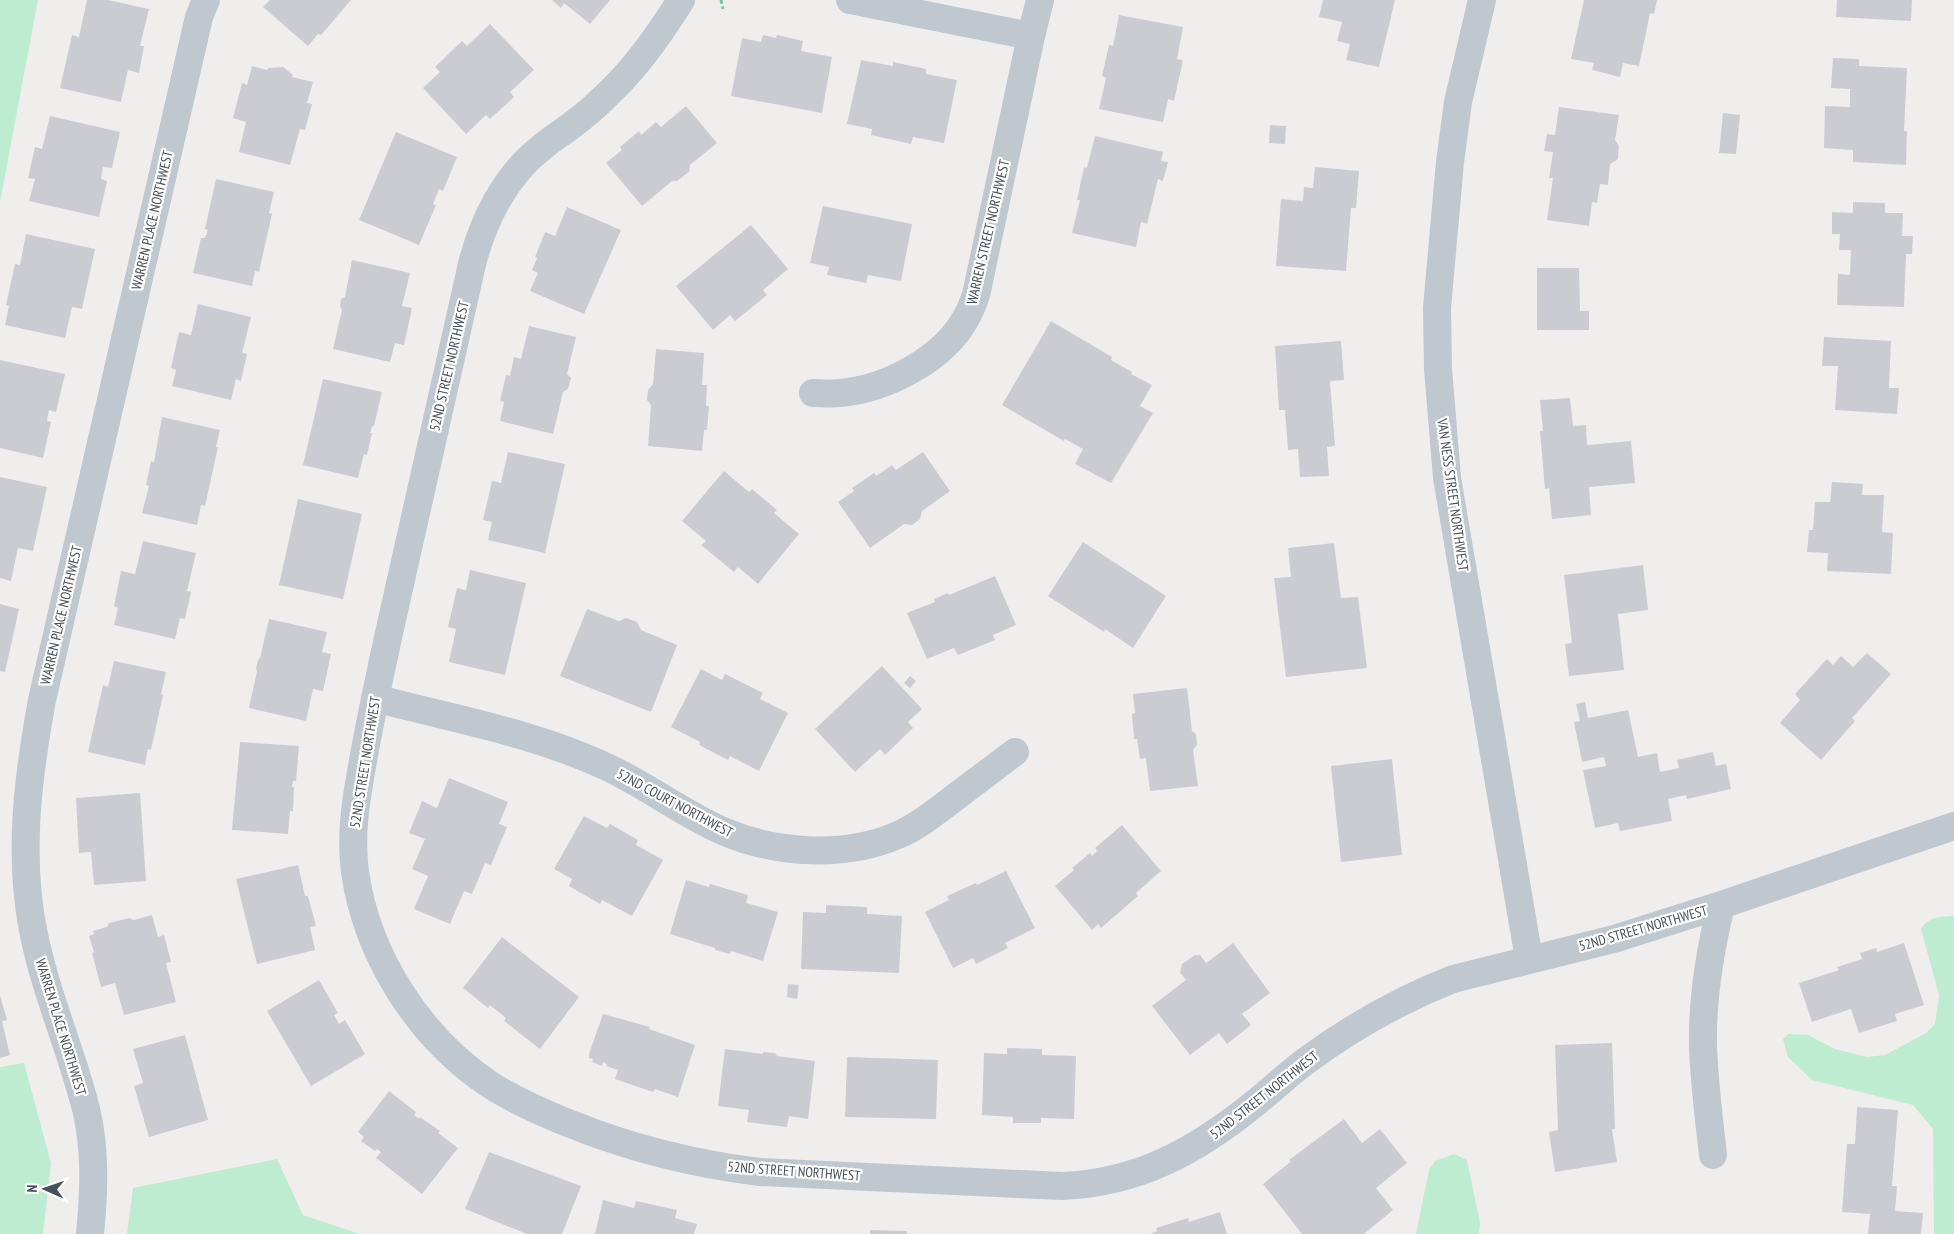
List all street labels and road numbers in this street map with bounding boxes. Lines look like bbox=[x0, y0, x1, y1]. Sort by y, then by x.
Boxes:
street label: WARREN PLACE NORTHWEST bbox=[127, 148, 177, 291]
street label: WARREN STREET NORTHWEST bbox=[963, 157, 1014, 306]
street label: 52ND STREET NORTHWEST bbox=[425, 299, 473, 433]
street label: VAN NESS STREET NORTHWEST bbox=[1433, 416, 1473, 573]
street label: WARREN PLACE NORTHWEST bbox=[36, 543, 86, 686]
street label: 52ND STREET NORTHWEST bbox=[346, 694, 384, 829]
street label: 52ND COURT NORTHWEST bbox=[614, 765, 737, 842]
street label: 52ND STREET NORTHWEST bbox=[1577, 901, 1710, 955]
street label: WARREN PLACE NORTHWEST bbox=[32, 956, 91, 1098]
street label: 52ND STREET NORTHWEST bbox=[1206, 1047, 1322, 1143]
street label: 52ND STREET NORTHWEST bbox=[727, 1157, 862, 1185]

